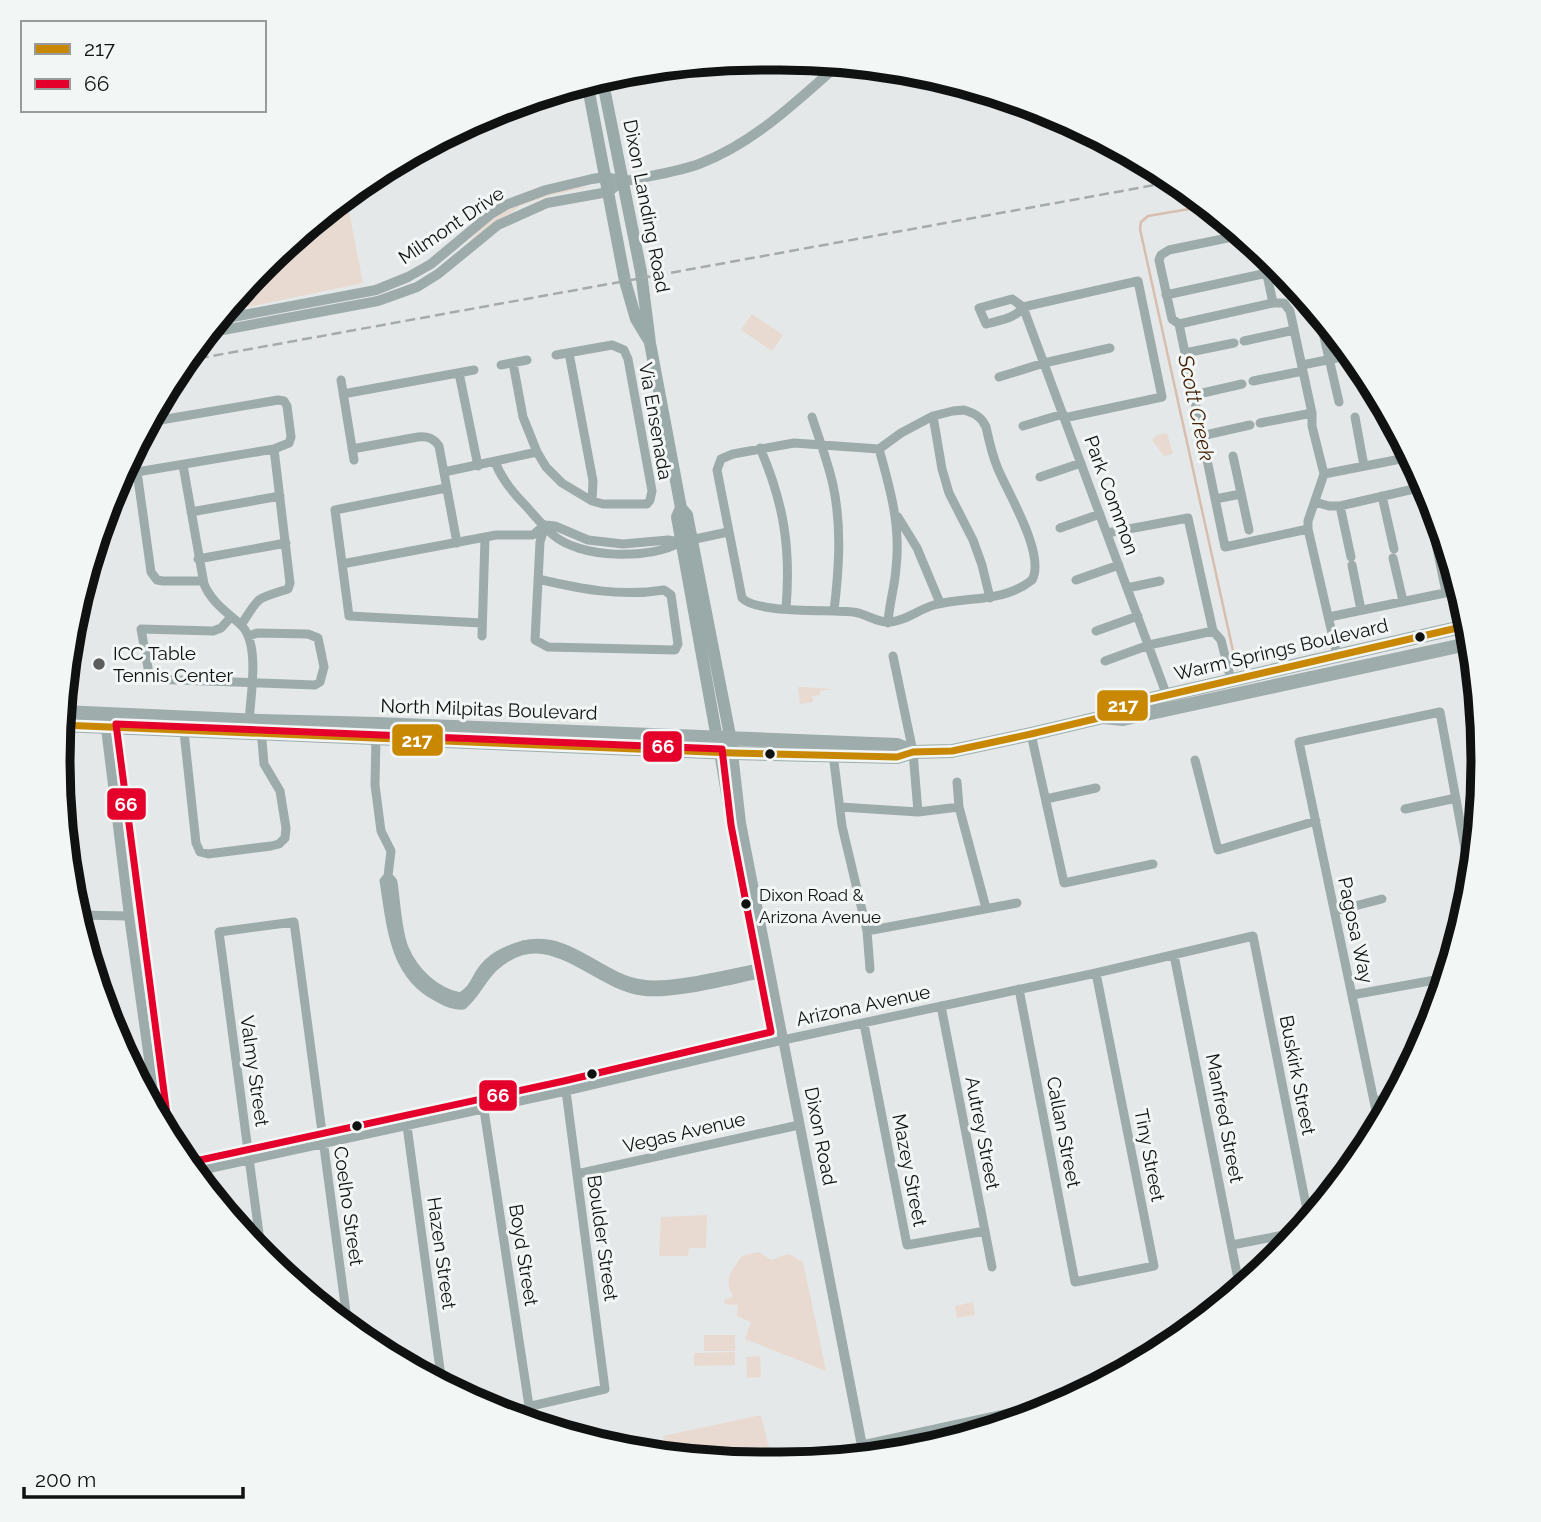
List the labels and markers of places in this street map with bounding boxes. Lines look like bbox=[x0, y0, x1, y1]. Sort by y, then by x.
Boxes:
unlabelled marker bbox=[1413, 630, 1427, 644]
place label: ICC Table Tennis Center bbox=[113, 642, 233, 686]
marker: ICC Table Tennis Center bbox=[91, 656, 107, 672]
unlabelled marker bbox=[763, 747, 777, 761]
place label: Dixon Road & Arizona Avenue bbox=[759, 885, 881, 927]
marker: Dixon Road & Arizona Avenue bbox=[739, 897, 753, 911]
unlabelled marker bbox=[585, 1067, 599, 1081]
unlabelled marker bbox=[350, 1119, 364, 1133]

